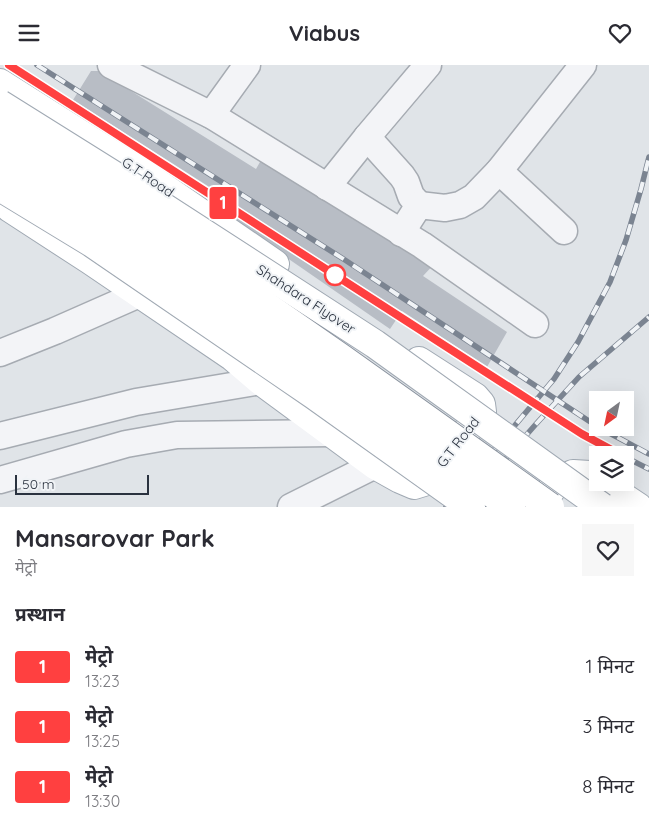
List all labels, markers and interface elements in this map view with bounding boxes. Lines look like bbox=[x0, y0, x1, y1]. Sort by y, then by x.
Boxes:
icon: menu bbox=[15, 19, 43, 47]
text: Viabus bbox=[289, 19, 360, 47]
icon: heart bbox=[606, 19, 634, 47]
street label: G.T Road bbox=[118, 153, 178, 201]
line badge: 1 bbox=[207, 187, 239, 219]
text: 1 bbox=[219, 191, 227, 214]
street label: Shahdara Flyover bbox=[253, 260, 359, 338]
unlabelled marker bbox=[324, 264, 346, 286]
north arrow bbox=[589, 391, 634, 436]
map controls bbox=[589, 391, 634, 491]
street label: G.T Road bbox=[433, 413, 483, 471]
button: layers bbox=[589, 446, 634, 491]
scale bar bbox=[15, 472, 149, 495]
text: 50 m bbox=[22, 475, 55, 493]
text: Mansarovar Park bbox=[15, 523, 215, 553]
button: heart bbox=[582, 524, 634, 576]
text: मेट्रो bbox=[15, 557, 37, 577]
text: प्रस्थान bbox=[15, 602, 65, 626]
text: मेट्रो bbox=[85, 644, 113, 668]
text: 1 मिनट bbox=[585, 654, 634, 678]
text: 1 bbox=[39, 655, 46, 678]
text: 13:23 bbox=[85, 671, 120, 691]
text: मेट्रो bbox=[85, 704, 113, 728]
text: 3 मिनट bbox=[582, 714, 634, 738]
text: 1 bbox=[39, 715, 46, 738]
text: 13:25 bbox=[85, 731, 120, 751]
text: मेट्रो bbox=[85, 764, 113, 788]
text: 8 मिनट bbox=[582, 774, 634, 798]
text: 1 bbox=[39, 775, 46, 798]
text: 13:30 bbox=[85, 791, 120, 811]

